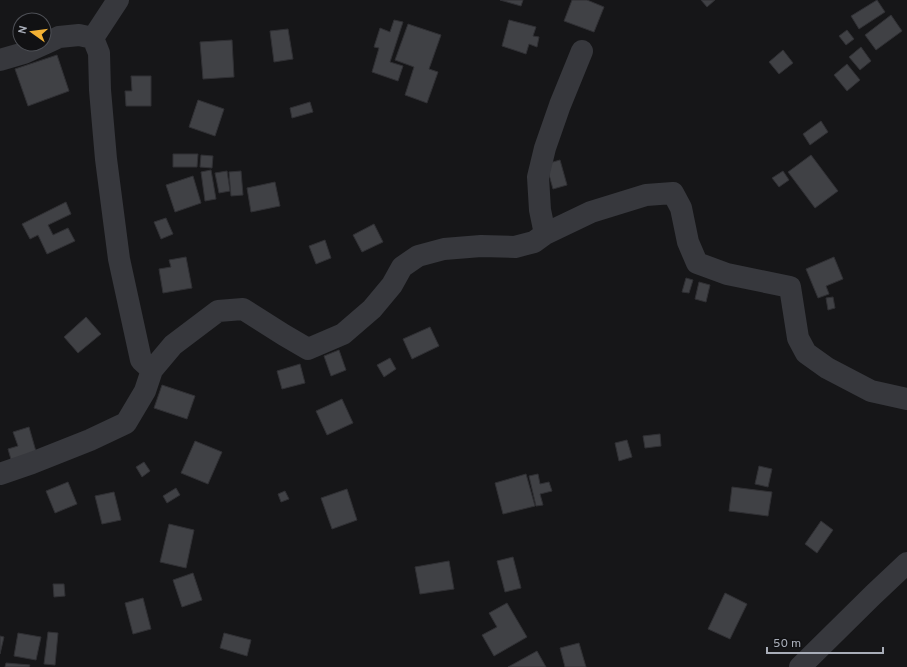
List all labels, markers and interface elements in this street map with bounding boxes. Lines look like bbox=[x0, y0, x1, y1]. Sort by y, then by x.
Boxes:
north arrow bbox=[12, 12, 52, 52]
text: N bbox=[16, 24, 31, 35]
scale bar bbox=[767, 629, 883, 655]
text: 50 m bbox=[773, 636, 801, 652]

